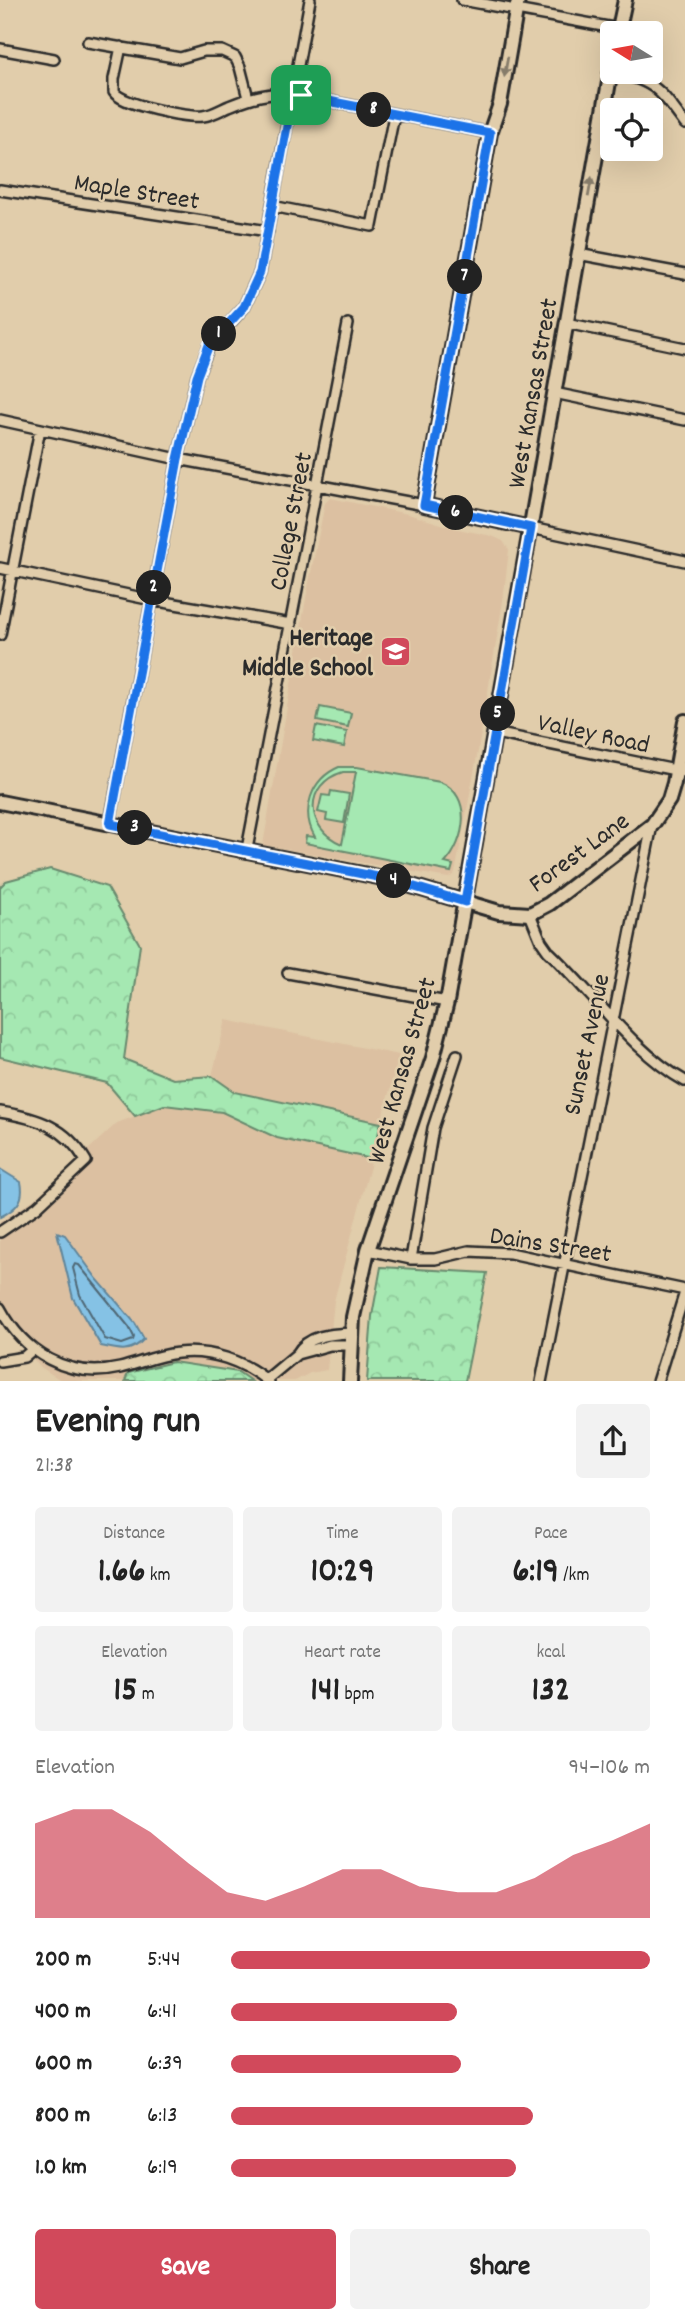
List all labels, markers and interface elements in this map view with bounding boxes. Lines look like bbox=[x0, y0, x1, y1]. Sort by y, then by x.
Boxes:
north arrow bbox=[600, 21, 663, 84]
map controls bbox=[600, 21, 663, 161]
one-way arrow bbox=[501, 56, 512, 78]
pin bbox=[271, 65, 331, 125]
icon: arrive bbox=[282, 76, 320, 114]
pin: 8 bbox=[356, 92, 392, 128]
text: 8 bbox=[370, 96, 377, 123]
button: locate bbox=[600, 98, 663, 161]
street label: Maple Street bbox=[71, 165, 202, 222]
one-way arrow bbox=[585, 176, 596, 198]
pin: 7 bbox=[448, 260, 482, 294]
text: 7 bbox=[461, 263, 468, 290]
street label: West Kansas Street bbox=[500, 295, 569, 492]
pin: 1 bbox=[202, 316, 236, 352]
text: 1 bbox=[216, 320, 221, 347]
street label: College Street bbox=[261, 449, 324, 594]
pin: 6 bbox=[438, 496, 474, 530]
text: 6 bbox=[451, 499, 460, 526]
pin: 2 bbox=[136, 570, 172, 606]
text: 2 bbox=[149, 574, 158, 601]
place label: Heritage Middle School bbox=[242, 621, 374, 688]
school or university icon: Heritage Middle School bbox=[379, 634, 413, 668]
pin: 5 bbox=[480, 696, 516, 732]
text: 5 bbox=[493, 700, 502, 727]
street label: Valley Road bbox=[534, 706, 653, 765]
street label: Forest Lane bbox=[522, 804, 638, 903]
pin: 3 bbox=[118, 810, 152, 846]
text: 3 bbox=[130, 814, 139, 841]
pin: 4 bbox=[376, 864, 412, 898]
text: 4 bbox=[390, 867, 397, 894]
street label: Sunset Avenue bbox=[555, 971, 621, 1119]
street label: West Kansas Street bbox=[359, 973, 448, 1168]
street label: Dains Street bbox=[487, 1219, 614, 1274]
text: Evening run bbox=[35, 1396, 200, 1451]
button: share bbox=[576, 1404, 650, 1478]
text: 21:38 bbox=[35, 1450, 73, 1483]
text: Distance bbox=[103, 1521, 165, 1548]
text: Time bbox=[326, 1521, 359, 1548]
text: Pace bbox=[534, 1521, 568, 1548]
text: 1.66 bbox=[98, 1548, 145, 1598]
text: 10:29 bbox=[311, 1548, 374, 1598]
text: 6:19 bbox=[512, 1548, 559, 1598]
text: km bbox=[145, 1563, 171, 1590]
text: /km bbox=[559, 1563, 589, 1590]
text: Elevation bbox=[101, 1640, 167, 1667]
text: Heart rate bbox=[304, 1640, 381, 1667]
text: kcal bbox=[536, 1640, 565, 1667]
text: 15 bbox=[114, 1667, 137, 1717]
text: 141 bbox=[310, 1667, 340, 1717]
text: 132 bbox=[532, 1667, 570, 1717]
text: m bbox=[137, 1682, 155, 1709]
text: bpm bbox=[340, 1682, 375, 1709]
text: Elevation bbox=[35, 1752, 115, 1785]
text: 94–106 m bbox=[569, 1752, 650, 1785]
text: 200 m bbox=[35, 1944, 91, 1977]
text: 5:44 bbox=[147, 1944, 181, 1977]
text: 400 m bbox=[35, 1996, 91, 2029]
text: 6:41 bbox=[147, 1996, 177, 2029]
text: 600 m bbox=[35, 2048, 92, 2081]
text: 6:39 bbox=[147, 2048, 183, 2081]
text: 800 m bbox=[35, 2100, 90, 2133]
text: 6:13 bbox=[147, 2100, 177, 2133]
text: 1.0 km bbox=[35, 2152, 87, 2185]
text: 6:19 bbox=[147, 2152, 178, 2185]
button: Save bbox=[35, 2229, 336, 2309]
button: Share bbox=[350, 2229, 650, 2309]

